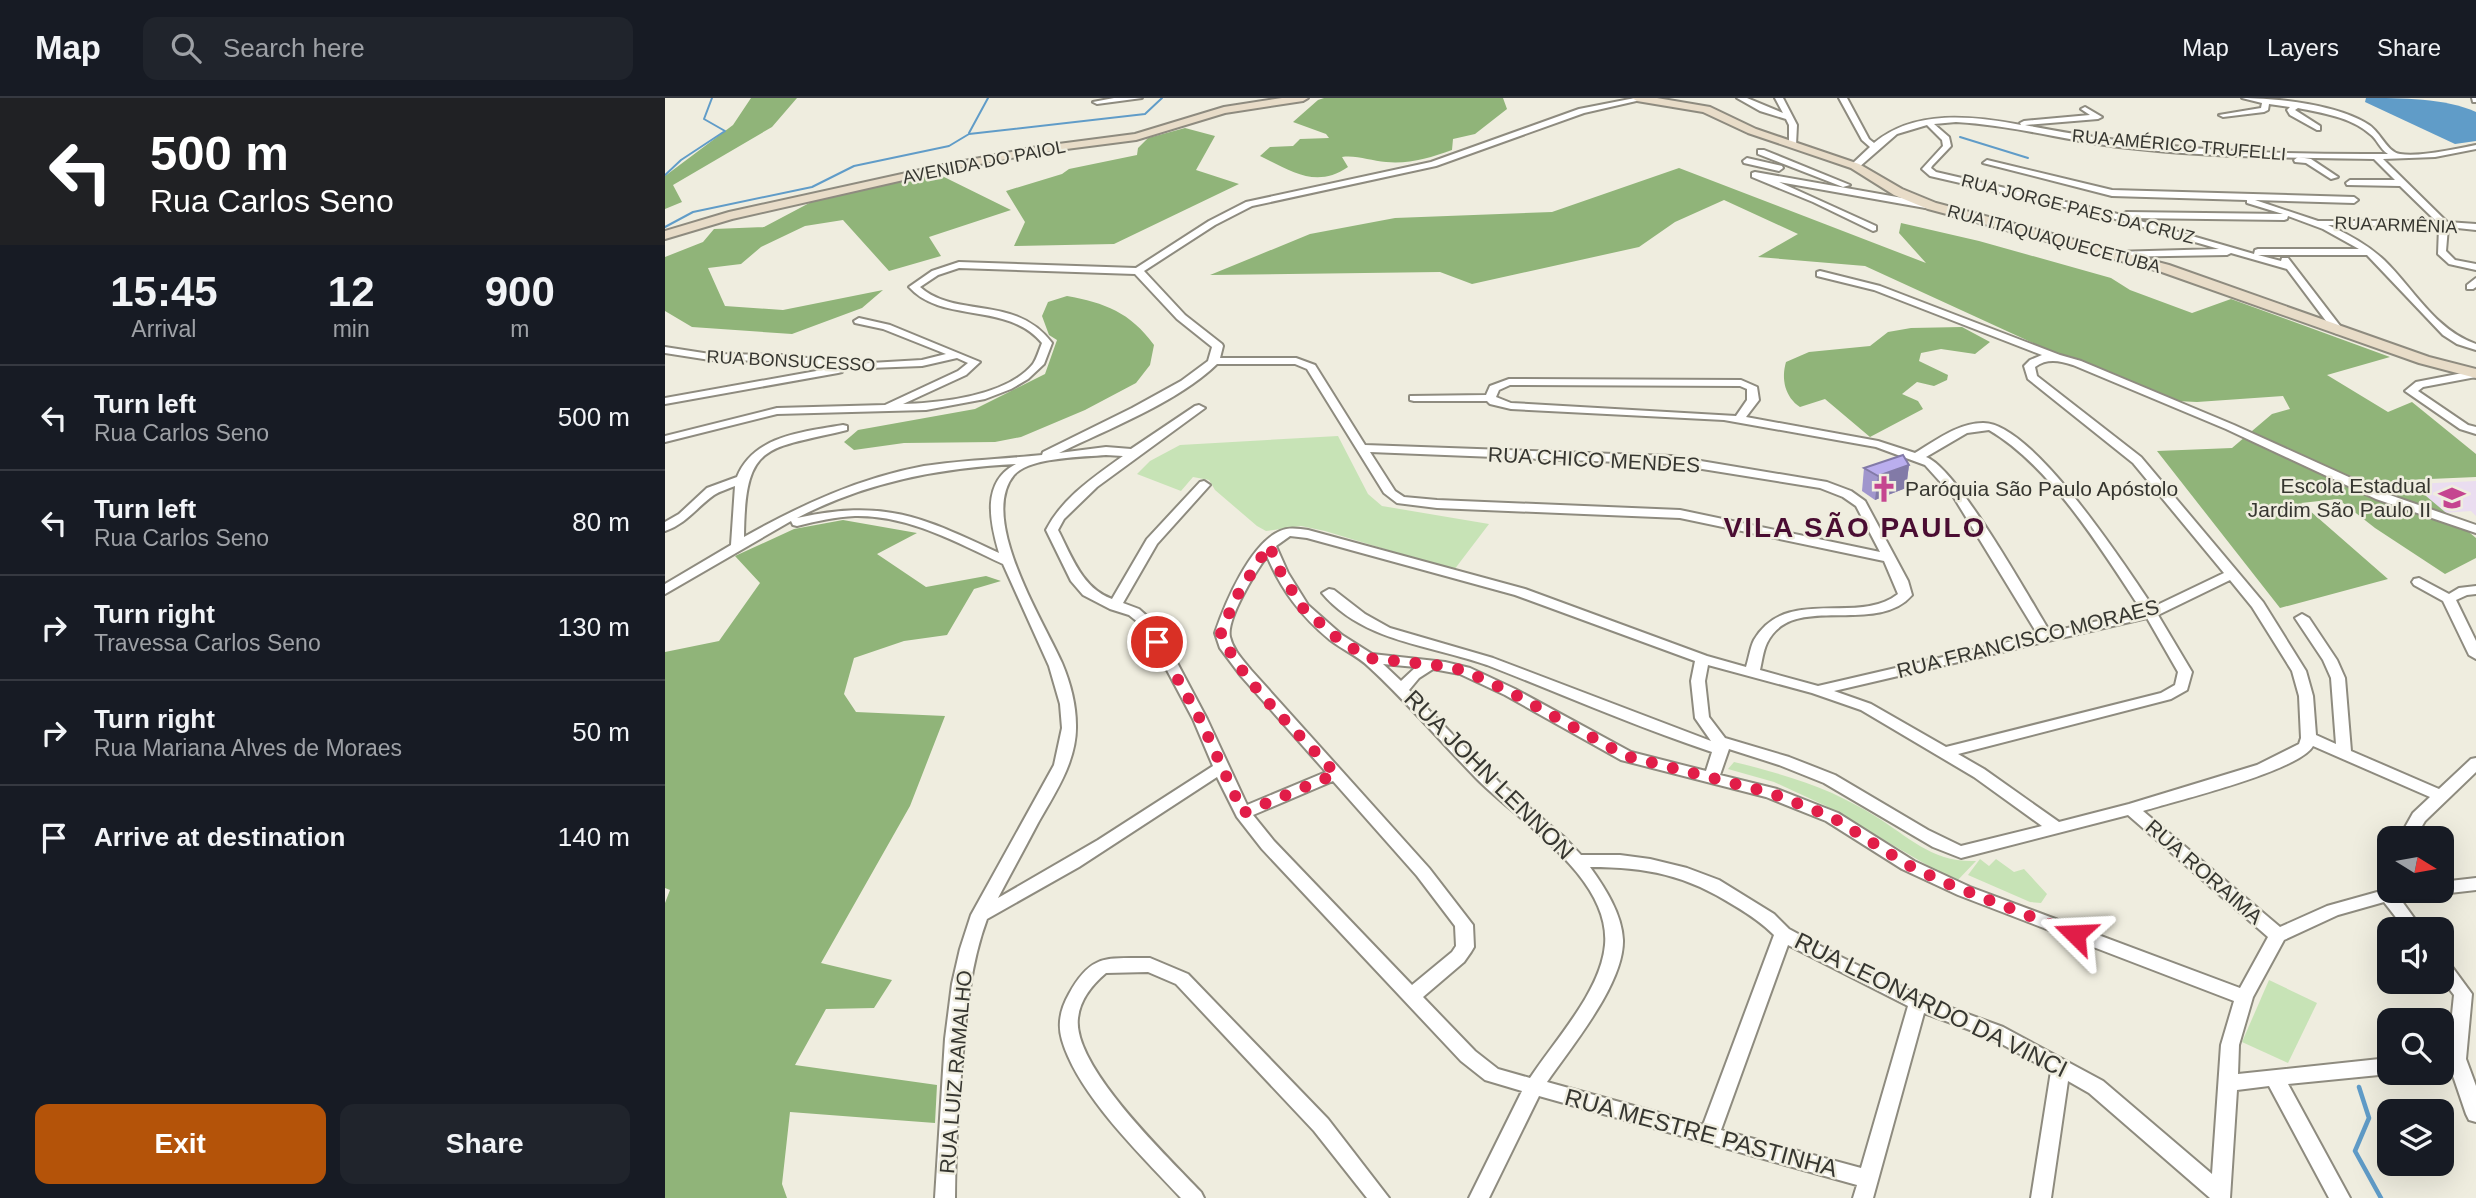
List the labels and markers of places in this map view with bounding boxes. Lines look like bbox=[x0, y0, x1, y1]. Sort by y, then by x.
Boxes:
church icon: Paróquia São Paulo Apóstolo bbox=[1869, 474, 1899, 504]
place label: Escola Estadual Jardim São Paulo II bbox=[2248, 474, 2431, 521]
place label: Paróquia São Paulo Apóstolo bbox=[1905, 477, 2178, 500]
school or university icon: Escola Estadual Jardim São Paulo II bbox=[2437, 483, 2467, 513]
pin bbox=[1127, 612, 1187, 672]

